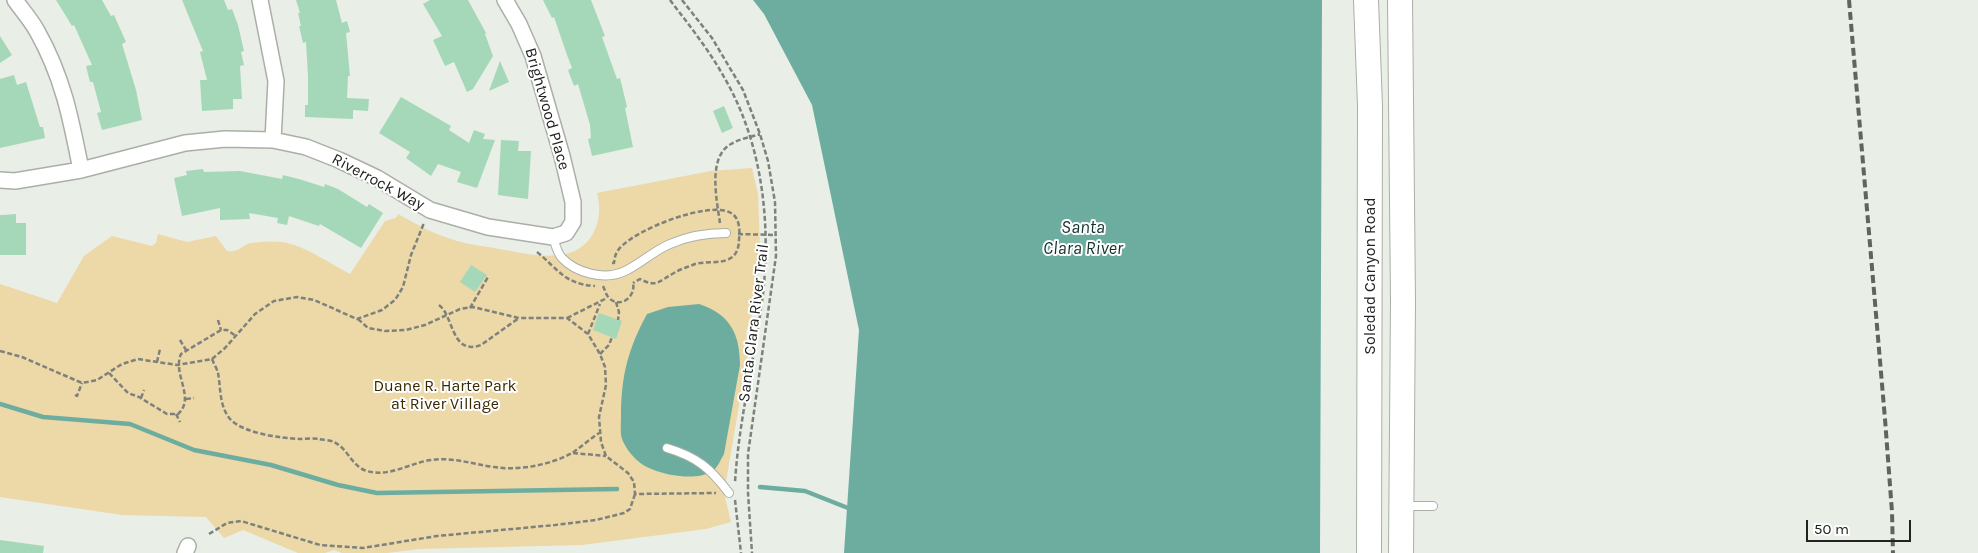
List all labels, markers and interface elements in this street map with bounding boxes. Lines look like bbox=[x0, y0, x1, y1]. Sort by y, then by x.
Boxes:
street label: Brightwood Place bbox=[520, 46, 574, 172]
street label: Riverrock Way bbox=[328, 150, 428, 214]
street label: Soledad Canyon Road bbox=[1360, 197, 1380, 355]
water label: Santa Clara River bbox=[1043, 217, 1123, 260]
street label: Santa Clara River Trail bbox=[735, 243, 773, 403]
park label: Duane R. Harte Park at River Village bbox=[374, 376, 516, 414]
scale bar bbox=[1808, 510, 1913, 542]
text: 50 m bbox=[1814, 520, 1849, 538]

